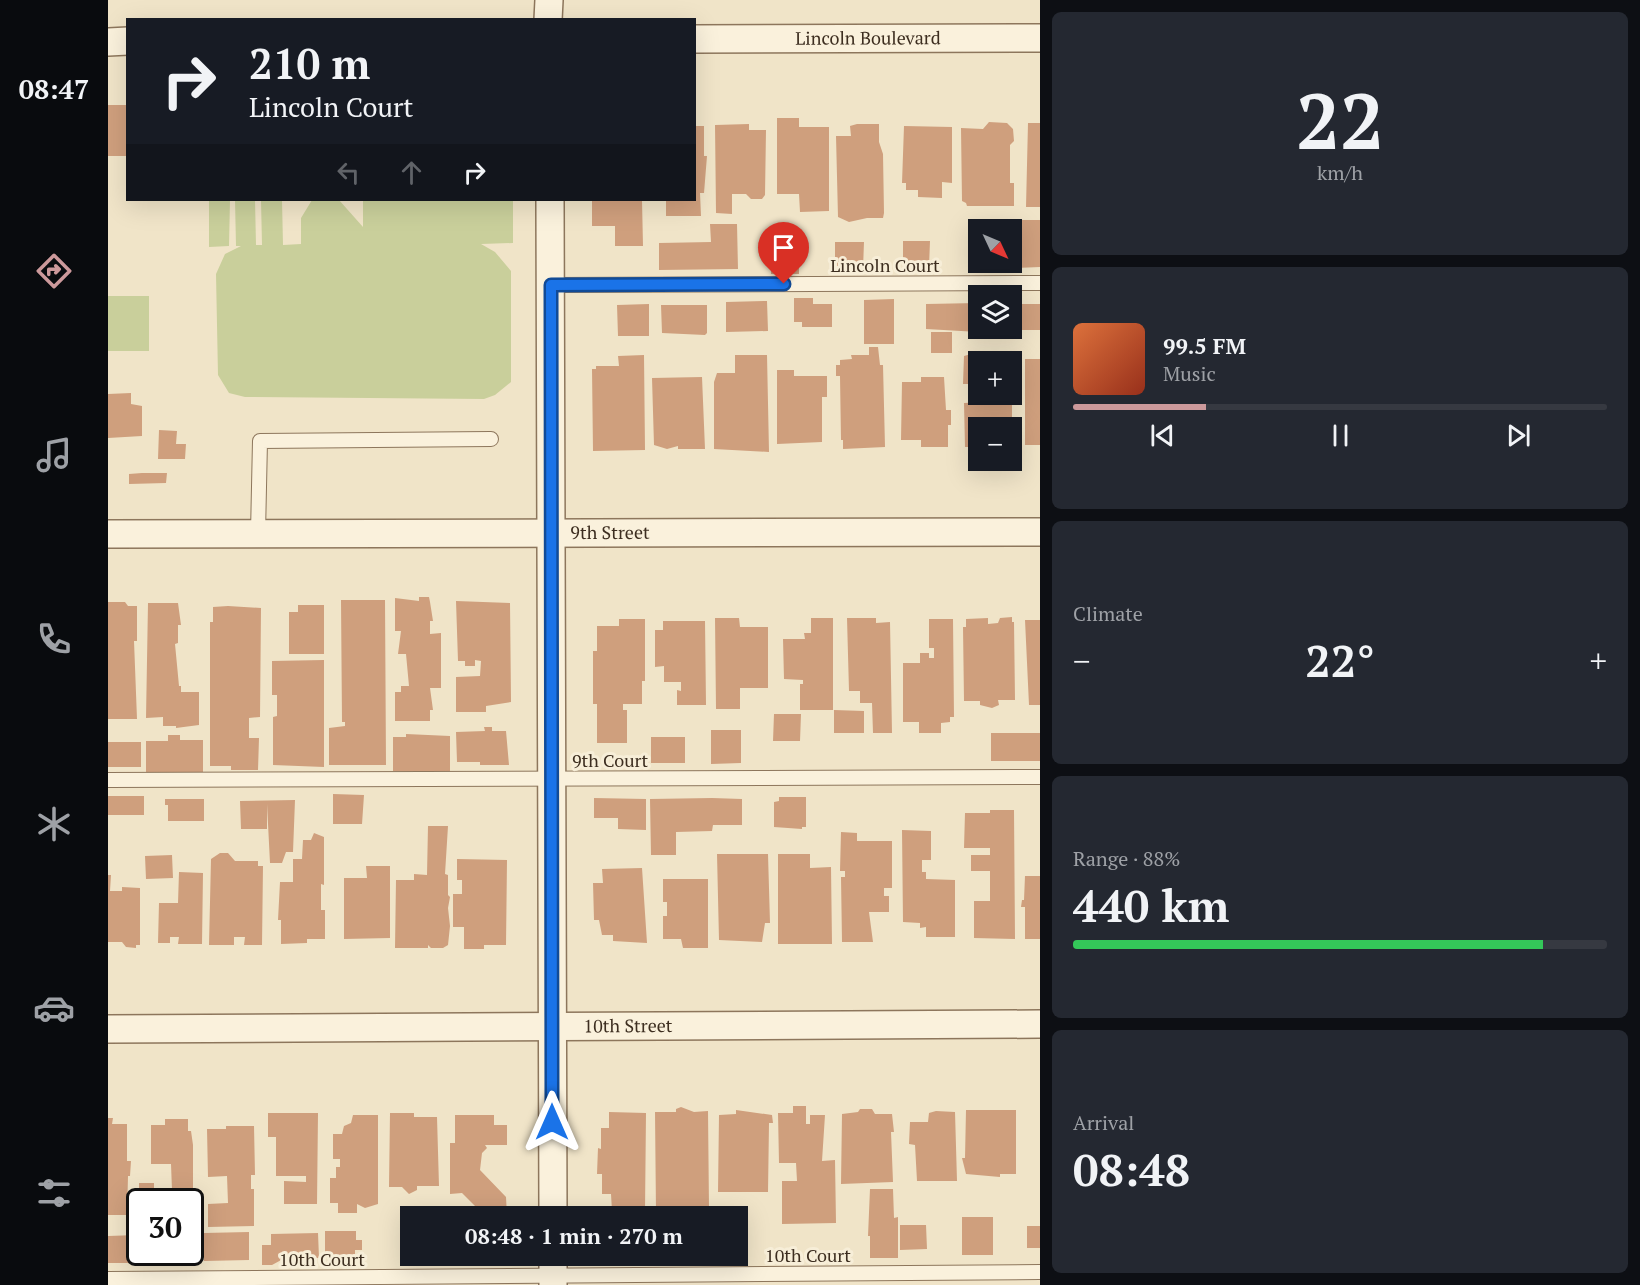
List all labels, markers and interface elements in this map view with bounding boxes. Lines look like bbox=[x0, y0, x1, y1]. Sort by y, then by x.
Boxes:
street label: Lincoln Boulevard bbox=[795, 25, 941, 50]
text: 210 m bbox=[249, 35, 370, 91]
icon: right bbox=[150, 42, 228, 120]
text: 22 bbox=[1296, 68, 1384, 171]
text: 08:47 bbox=[19, 71, 89, 107]
text: Lincoln Court bbox=[249, 89, 413, 125]
icon: left bbox=[332, 156, 365, 189]
icon: ahead bbox=[395, 156, 428, 189]
icon: right bbox=[458, 156, 491, 189]
text: km/h bbox=[1317, 159, 1363, 186]
north arrow bbox=[968, 219, 1022, 273]
map controls bbox=[968, 219, 1022, 471]
pin bbox=[758, 222, 809, 284]
icon: arrive bbox=[767, 231, 800, 264]
icon: directions bbox=[33, 250, 75, 292]
street label: Lincoln Court bbox=[830, 253, 940, 277]
button: layers bbox=[968, 285, 1022, 339]
text: 99.5 FM bbox=[1163, 331, 1246, 360]
button: + bbox=[968, 351, 1022, 405]
text: Music bbox=[1163, 360, 1216, 387]
button: − bbox=[968, 417, 1022, 471]
icon: previous bbox=[1146, 419, 1179, 452]
icon: pause bbox=[1324, 419, 1357, 452]
icon: next bbox=[1502, 419, 1535, 452]
icon: music bbox=[33, 434, 75, 476]
street label: 9th Street bbox=[570, 520, 650, 544]
text: Climate bbox=[1073, 600, 1143, 627]
icon: phone bbox=[33, 618, 75, 660]
text: 22° bbox=[1305, 630, 1375, 690]
text: − bbox=[1073, 639, 1091, 682]
text: + bbox=[1589, 639, 1607, 682]
street label: 9th Court bbox=[572, 748, 648, 772]
icon: climate bbox=[33, 803, 75, 845]
text: Range · 88% bbox=[1073, 845, 1180, 872]
text: 440 km bbox=[1073, 875, 1229, 935]
icon: car bbox=[33, 987, 75, 1029]
street label: 10th Street bbox=[583, 1013, 673, 1037]
position arrow bbox=[520, 1090, 584, 1154]
text: Arrival bbox=[1073, 1109, 1134, 1136]
text: 08:48 bbox=[1073, 1139, 1190, 1199]
icon: filters bbox=[33, 1172, 75, 1214]
speed limit sign: 30 bbox=[126, 1188, 204, 1266]
text: 08:48 · 1 min · 270 m bbox=[465, 1221, 683, 1250]
street label: 10th Court bbox=[765, 1243, 851, 1267]
street label: 10th Court bbox=[279, 1247, 365, 1271]

